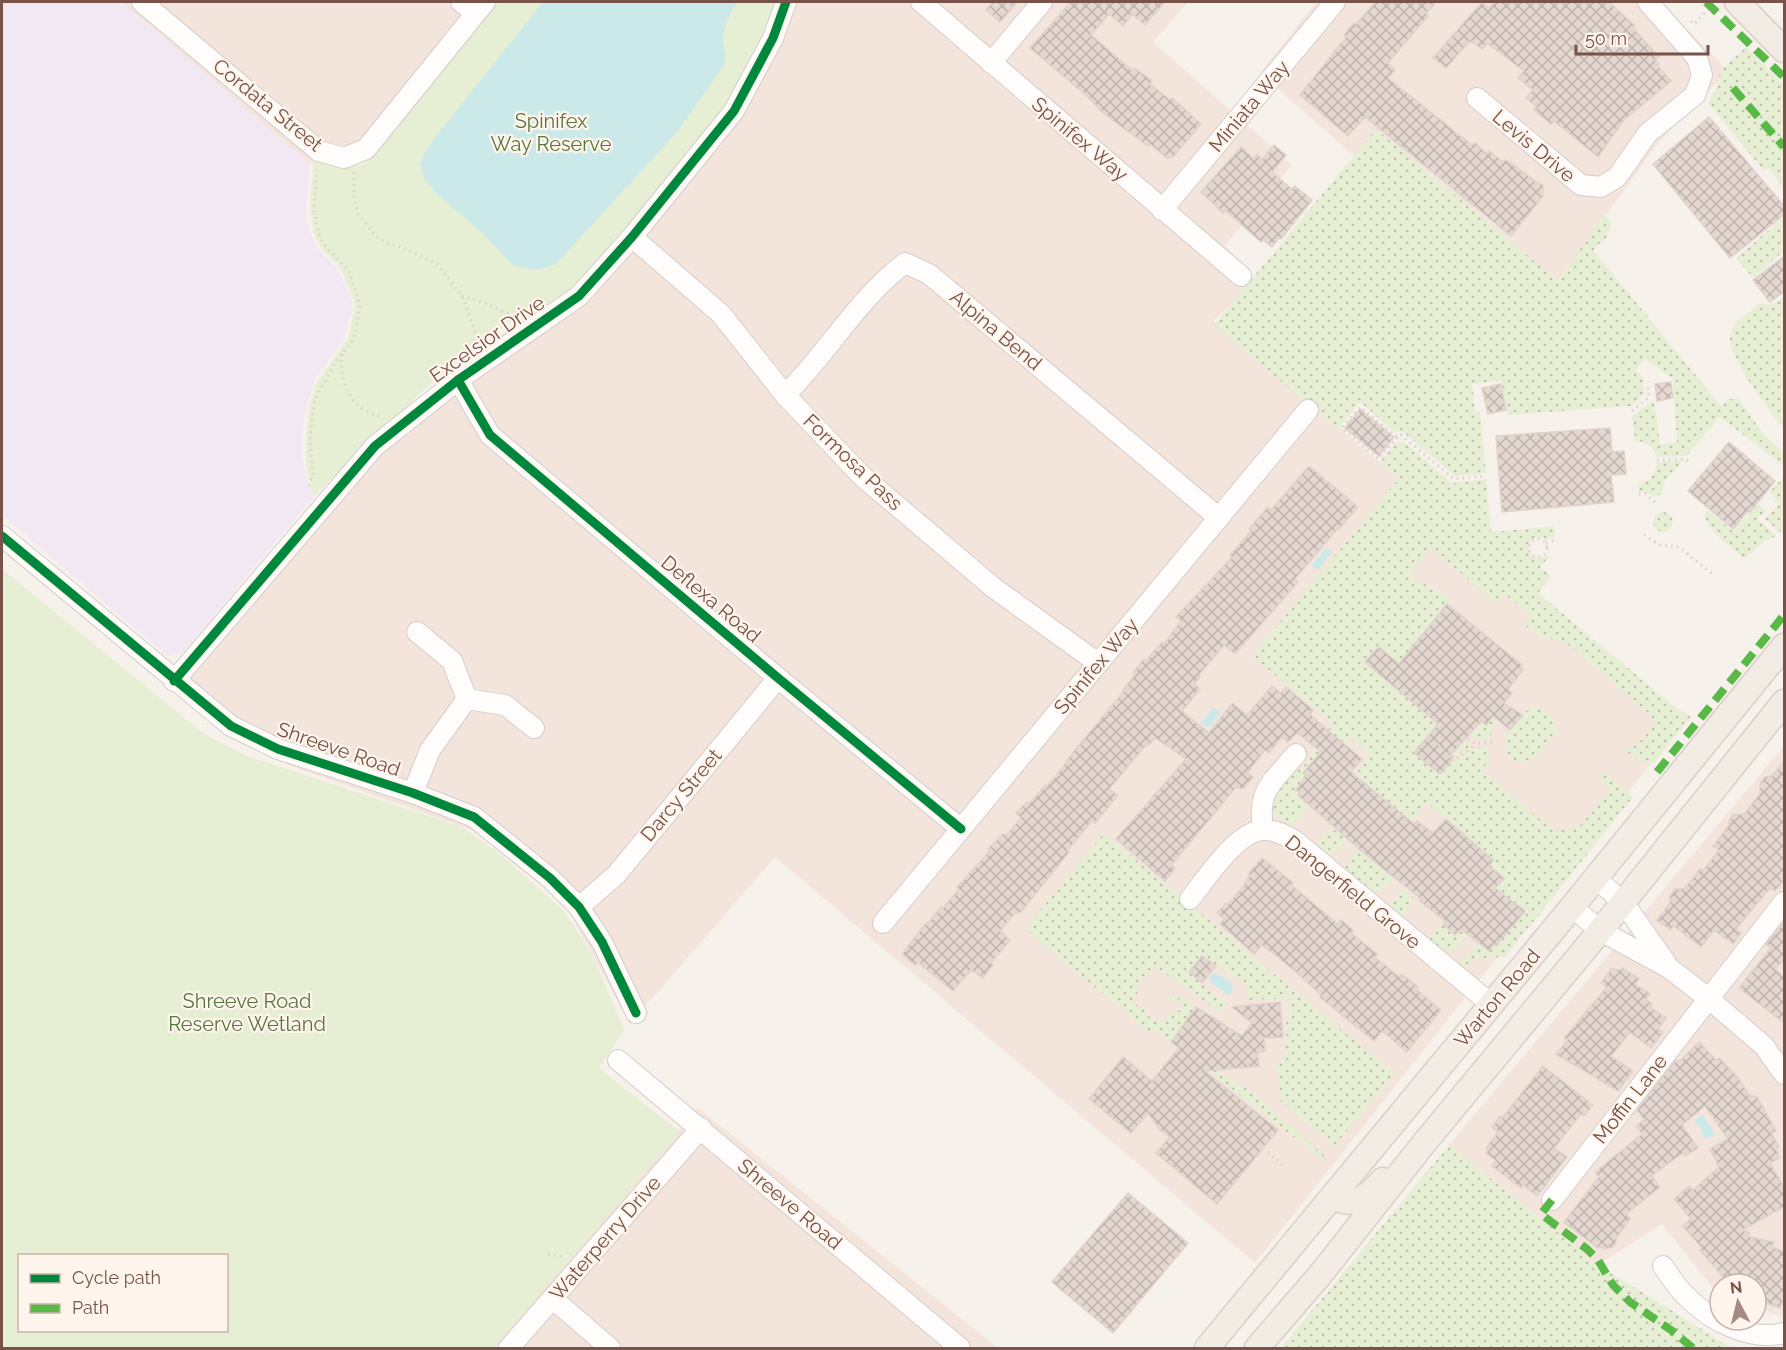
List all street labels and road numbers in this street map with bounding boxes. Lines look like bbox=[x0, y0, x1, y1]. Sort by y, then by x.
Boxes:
street label: Cordata Street bbox=[208, 54, 328, 157]
street label: Miniata Way bbox=[1204, 55, 1294, 157]
street label: Spinifex Way bbox=[1027, 92, 1133, 186]
street label: Levis Drive bbox=[1488, 105, 1580, 188]
street label: Alpina Bend bbox=[945, 285, 1047, 375]
street label: Excelsior Drive bbox=[425, 290, 549, 388]
street label: Formosa Pass bbox=[798, 409, 908, 515]
street label: Deflexa Road bbox=[656, 550, 766, 648]
street label: Spinifex Way bbox=[1049, 613, 1143, 719]
street label: Shreeve Road bbox=[274, 717, 404, 781]
street label: Darcy Street bbox=[635, 744, 727, 846]
street label: Dangerfield Grove bbox=[1280, 830, 1426, 954]
street label: Warton Road bbox=[1449, 944, 1545, 1052]
street label: Moffin Lane bbox=[1588, 1049, 1672, 1148]
street label: Shreeve Road bbox=[733, 1153, 847, 1255]
street label: Waterperry Drive bbox=[544, 1171, 666, 1305]

